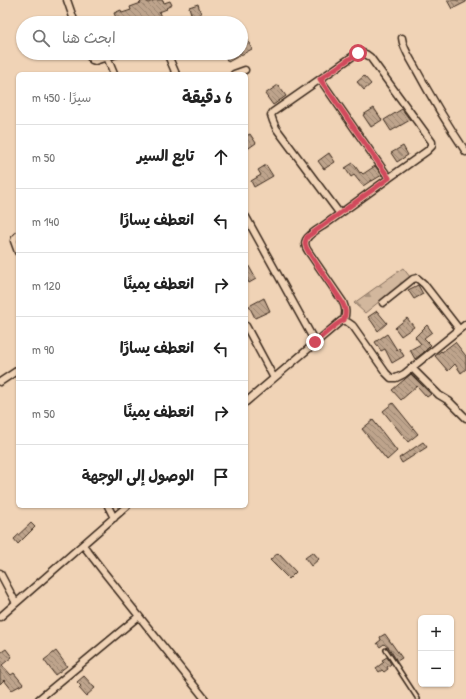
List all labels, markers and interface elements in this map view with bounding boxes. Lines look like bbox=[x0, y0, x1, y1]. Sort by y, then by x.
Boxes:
search box bbox=[16, 16, 248, 60]
icon: search bbox=[30, 27, 52, 49]
text: ابحث هنا bbox=[62, 27, 116, 48]
route start bbox=[349, 44, 367, 62]
text: 6 دقيقة bbox=[182, 85, 232, 108]
text: سيرًا · 450 m bbox=[32, 88, 91, 106]
text: تابع السير bbox=[137, 145, 194, 166]
icon: ahead bbox=[210, 146, 232, 168]
text: 50 m bbox=[32, 148, 55, 166]
text: انعطف يسارًا bbox=[120, 209, 194, 230]
icon: left bbox=[210, 210, 232, 232]
text: 140 m bbox=[32, 212, 59, 230]
text: انعطف يمينًا bbox=[124, 273, 194, 294]
icon: right bbox=[210, 274, 232, 296]
text: 120 m bbox=[32, 276, 60, 294]
route end bbox=[306, 333, 324, 351]
text: انعطف يسارًا bbox=[120, 337, 194, 358]
icon: left bbox=[210, 338, 232, 360]
text: 90 m bbox=[32, 340, 54, 358]
text: انعطف يمينًا bbox=[124, 401, 194, 422]
icon: right bbox=[210, 402, 232, 424]
text: 50 m bbox=[32, 404, 55, 422]
text: الوصول إلى الوجهة bbox=[82, 465, 194, 486]
icon: arrive bbox=[210, 466, 232, 488]
map controls bbox=[418, 615, 454, 687]
button: + bbox=[418, 615, 454, 651]
button: − bbox=[418, 651, 454, 687]

